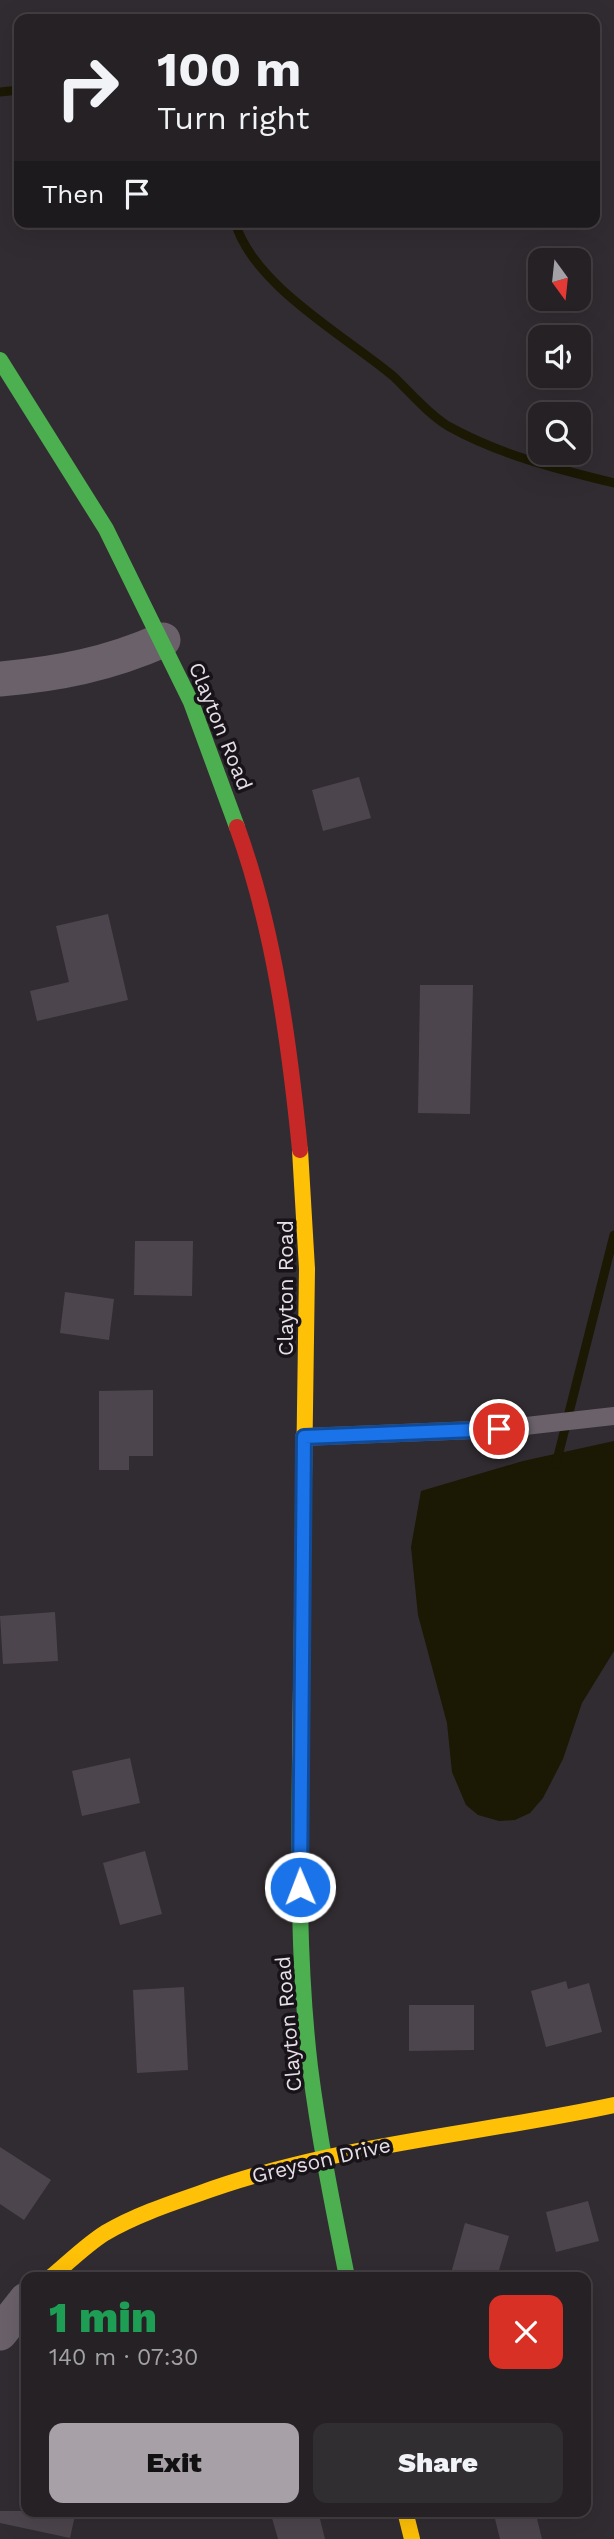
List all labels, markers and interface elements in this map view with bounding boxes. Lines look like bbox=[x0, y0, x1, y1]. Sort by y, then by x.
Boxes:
text: 100 m bbox=[157, 40, 301, 98]
icon: right bbox=[42, 42, 133, 133]
text: Turn right bbox=[157, 99, 309, 137]
icon: arrive bbox=[118, 175, 156, 213]
text: Then bbox=[42, 179, 104, 209]
north arrow bbox=[528, 248, 592, 312]
map controls bbox=[528, 248, 591, 465]
button: sound bbox=[528, 325, 591, 388]
button: search bbox=[528, 402, 591, 465]
street label: Clayton Road bbox=[184, 658, 258, 794]
street label: Clayton Road bbox=[273, 1220, 298, 1356]
pin bbox=[469, 1399, 529, 1459]
icon: arrive bbox=[480, 1410, 518, 1448]
position arrow bbox=[263, 1850, 337, 1924]
street label: Clayton Road bbox=[270, 1955, 306, 2093]
street label: Greyson Drive bbox=[249, 2132, 393, 2188]
text: 1 min bbox=[49, 2293, 157, 2342]
button: close bbox=[489, 2295, 563, 2369]
text: 140 m · 07:30 bbox=[49, 2344, 198, 2371]
button: Exit bbox=[49, 2423, 299, 2503]
button: Share bbox=[313, 2423, 563, 2503]

